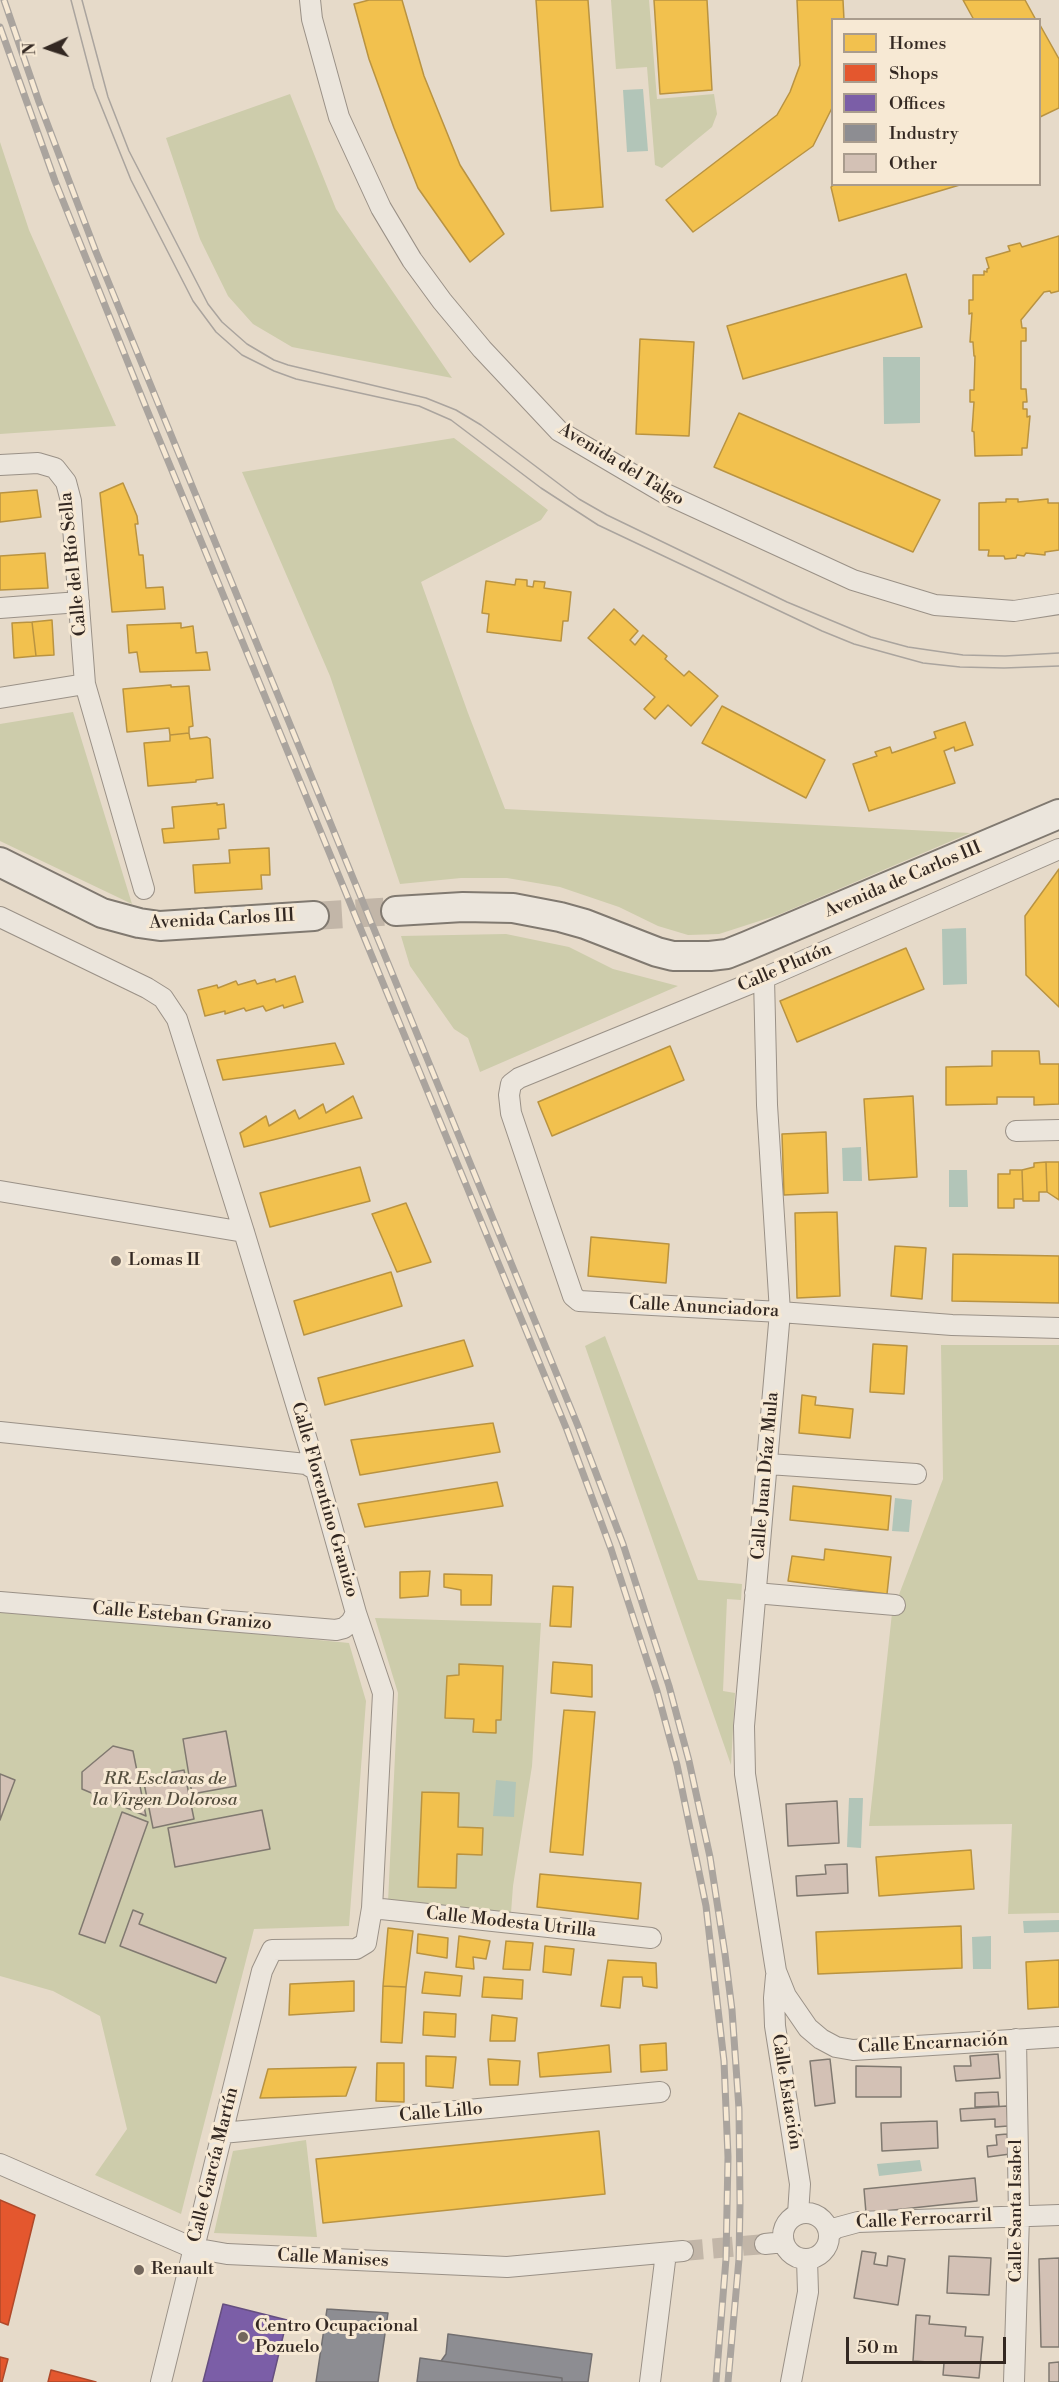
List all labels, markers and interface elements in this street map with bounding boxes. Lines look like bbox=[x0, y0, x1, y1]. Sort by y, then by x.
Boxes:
north arrow bbox=[18, 18, 78, 78]
legend bbox=[831, 18, 1041, 186]
text: Homes bbox=[889, 32, 946, 55]
text: N bbox=[20, 42, 40, 56]
text: Shops bbox=[889, 62, 938, 85]
text: Offices bbox=[889, 92, 945, 115]
text: Industry bbox=[889, 122, 959, 145]
text: Other bbox=[889, 152, 937, 175]
street label: Avenida del Talgo bbox=[554, 419, 688, 511]
street label: Calle del Río Sella bbox=[56, 491, 92, 637]
street label: Avenida de Carlos III bbox=[821, 837, 985, 923]
street label: Avenida Carlos III bbox=[149, 905, 295, 935]
street label: Calle Plutón bbox=[735, 939, 835, 997]
place label: Lomas II bbox=[128, 1250, 200, 1272]
marker: Lomas II bbox=[109, 1254, 123, 1268]
street label: Calle Anunciadora bbox=[628, 1293, 780, 1323]
street label: Calle Juan Díaz Mula bbox=[748, 1391, 784, 1561]
street label: Calle Florentino Granizo bbox=[286, 1400, 362, 1600]
street label: Calle Esteban Granizo bbox=[91, 1598, 273, 1636]
park label: RR. Esclavas de la Virgen Dolorosa bbox=[93, 1769, 237, 1812]
street label: Calle Modesta Utrilla bbox=[425, 1903, 597, 1943]
street label: Calle Encarnación bbox=[858, 2029, 1008, 2059]
street label: Calle Estación bbox=[766, 2033, 806, 2151]
street label: Calle García Martín bbox=[184, 2085, 244, 2245]
street label: Calle Lillo bbox=[398, 2099, 484, 2127]
street label: Calle Santa Isabel bbox=[1006, 2139, 1028, 2283]
street label: Calle Ferrocarril bbox=[855, 2206, 993, 2234]
street label: Calle Manises bbox=[277, 2245, 389, 2273]
place label: Renault bbox=[151, 2259, 214, 2281]
marker: Renault bbox=[132, 2263, 146, 2277]
place label: Centro Ocupacional Pozuelo bbox=[255, 2316, 418, 2358]
scale bar bbox=[849, 2325, 1010, 2363]
marker: Centro Ocupacional Pozuelo bbox=[236, 2330, 250, 2344]
text: 50 m bbox=[857, 2336, 898, 2359]

